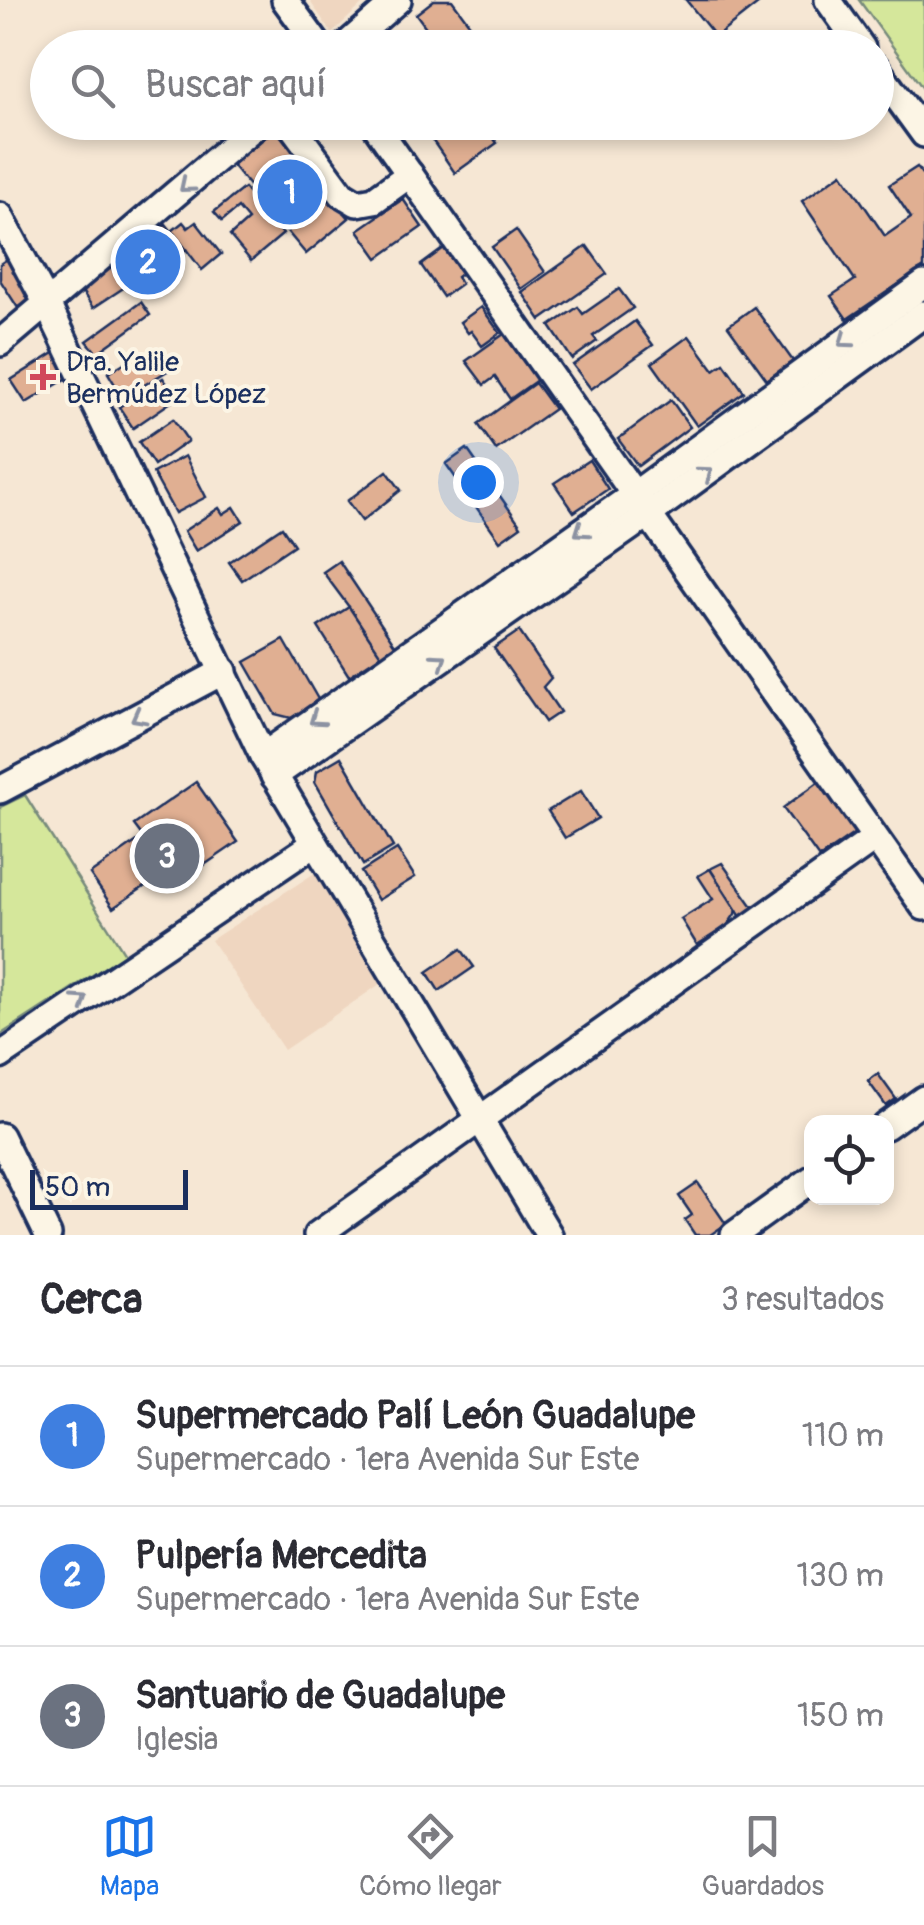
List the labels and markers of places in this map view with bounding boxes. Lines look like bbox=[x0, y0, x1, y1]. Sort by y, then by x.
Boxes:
pin: 1 bbox=[258, 154, 322, 230]
pin: 2 bbox=[116, 224, 180, 300]
place label: Dra. Yalile Bermúdez López bbox=[66, 345, 266, 412]
marker: Dra. Yalile Bermúdez López bbox=[30, 364, 56, 390]
pin: 3 bbox=[134, 818, 200, 894]

